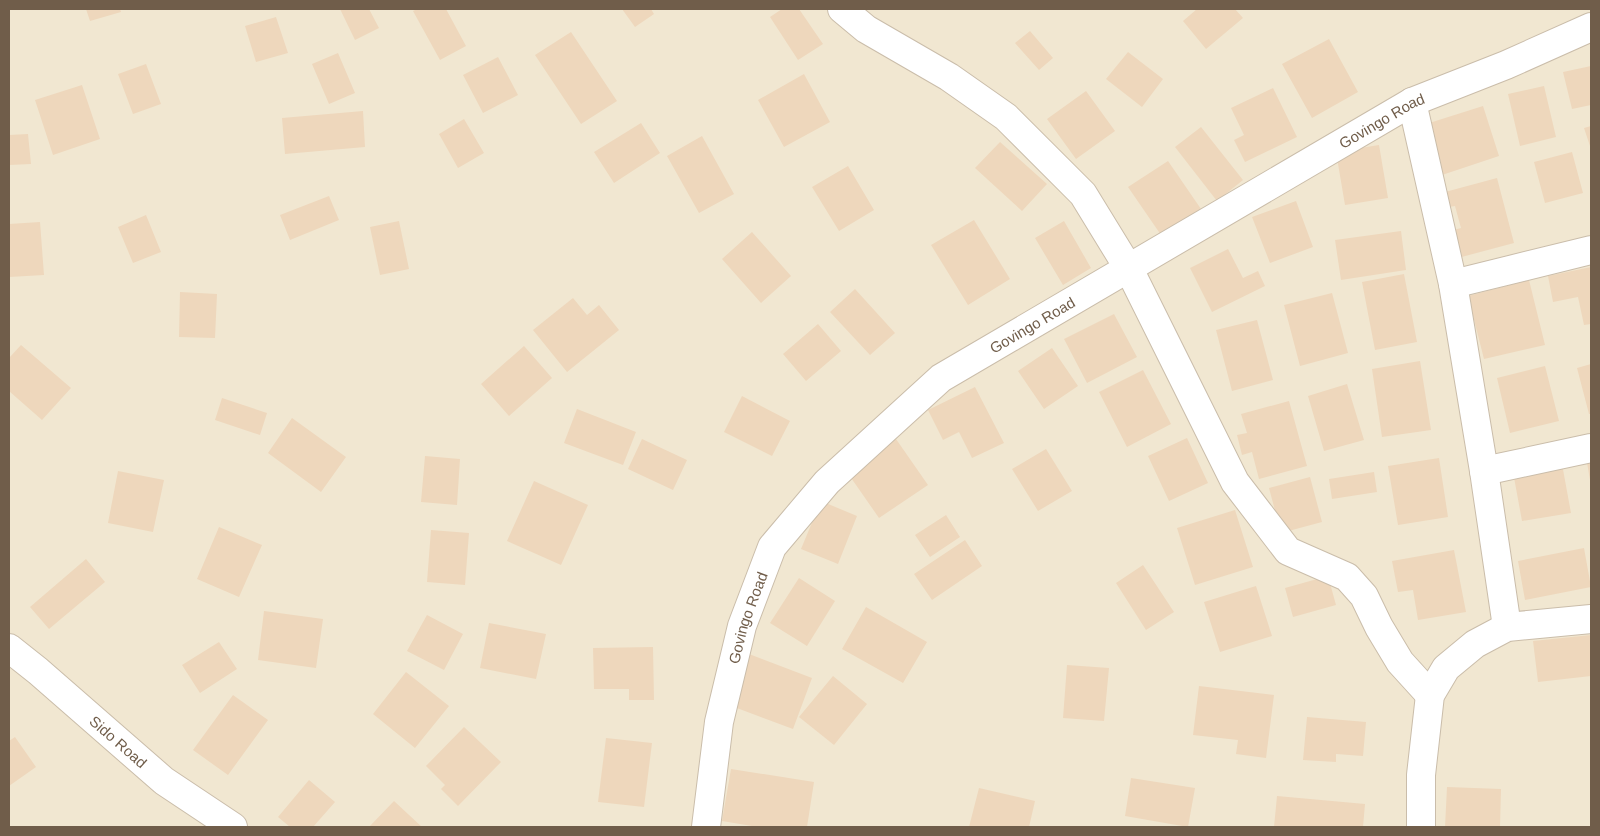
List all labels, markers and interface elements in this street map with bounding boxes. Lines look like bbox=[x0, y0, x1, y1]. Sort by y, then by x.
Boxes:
street label: Govingo Road bbox=[1336, 89, 1427, 151]
street label: Govingo Road bbox=[986, 293, 1078, 356]
street label: Govingo Road bbox=[725, 569, 770, 665]
street label: Sido Road bbox=[87, 712, 151, 771]

